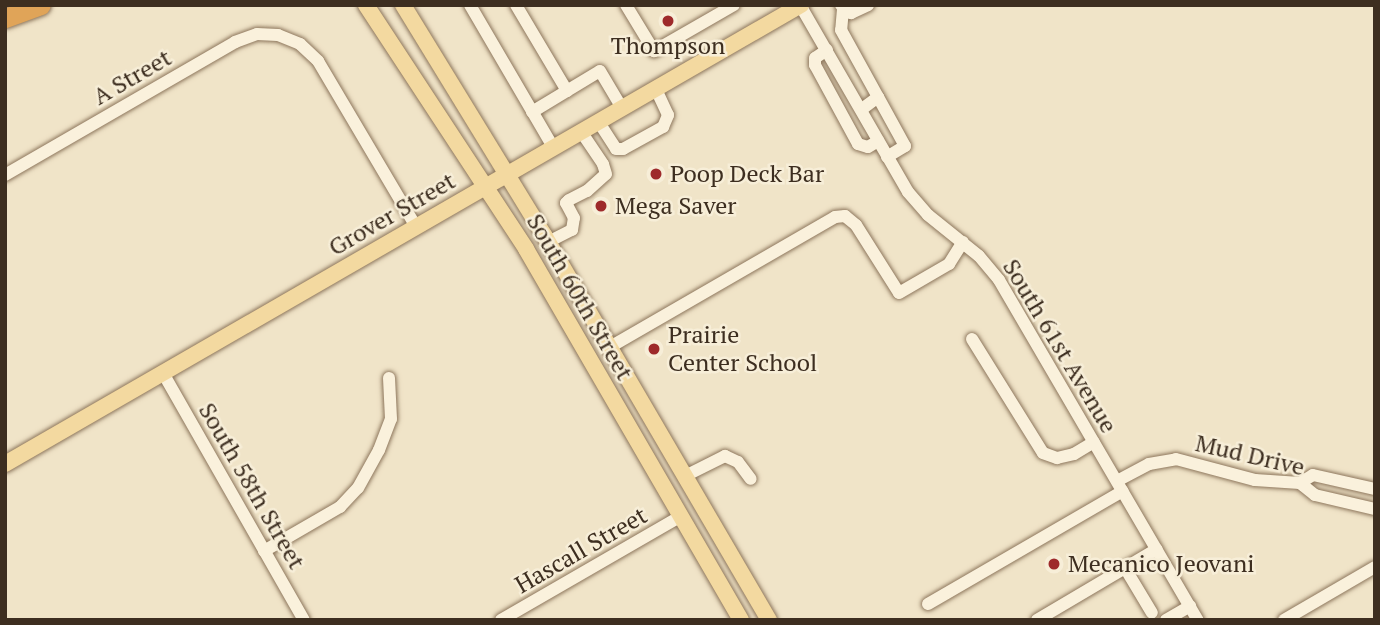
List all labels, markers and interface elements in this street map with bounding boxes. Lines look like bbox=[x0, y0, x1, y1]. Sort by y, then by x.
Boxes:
marker: Thompson bbox=[660, 13, 676, 29]
place label: Thompson bbox=[611, 32, 725, 60]
street label: A Street bbox=[87, 43, 177, 111]
place label: Poop Deck Bar bbox=[670, 160, 824, 188]
street label: Grover Street bbox=[324, 166, 460, 262]
marker: Poop Deck Bar bbox=[648, 166, 664, 182]
place label: Mega Saver bbox=[615, 192, 736, 220]
marker: Mega Saver bbox=[593, 198, 609, 214]
street label: South 60th Street bbox=[521, 209, 639, 385]
street label: South 61st Avenue bbox=[997, 254, 1123, 438]
place label: Prairie Center School bbox=[668, 321, 817, 377]
marker: Prairie Center School bbox=[646, 341, 662, 357]
street label: South 58th Street bbox=[193, 398, 311, 574]
street label: Mud Drive bbox=[1193, 428, 1307, 482]
street label: Hascall Street bbox=[510, 501, 652, 599]
place label: Mecanico Jeovani bbox=[1068, 550, 1254, 578]
marker: Mecanico Jeovani bbox=[1046, 556, 1062, 572]

